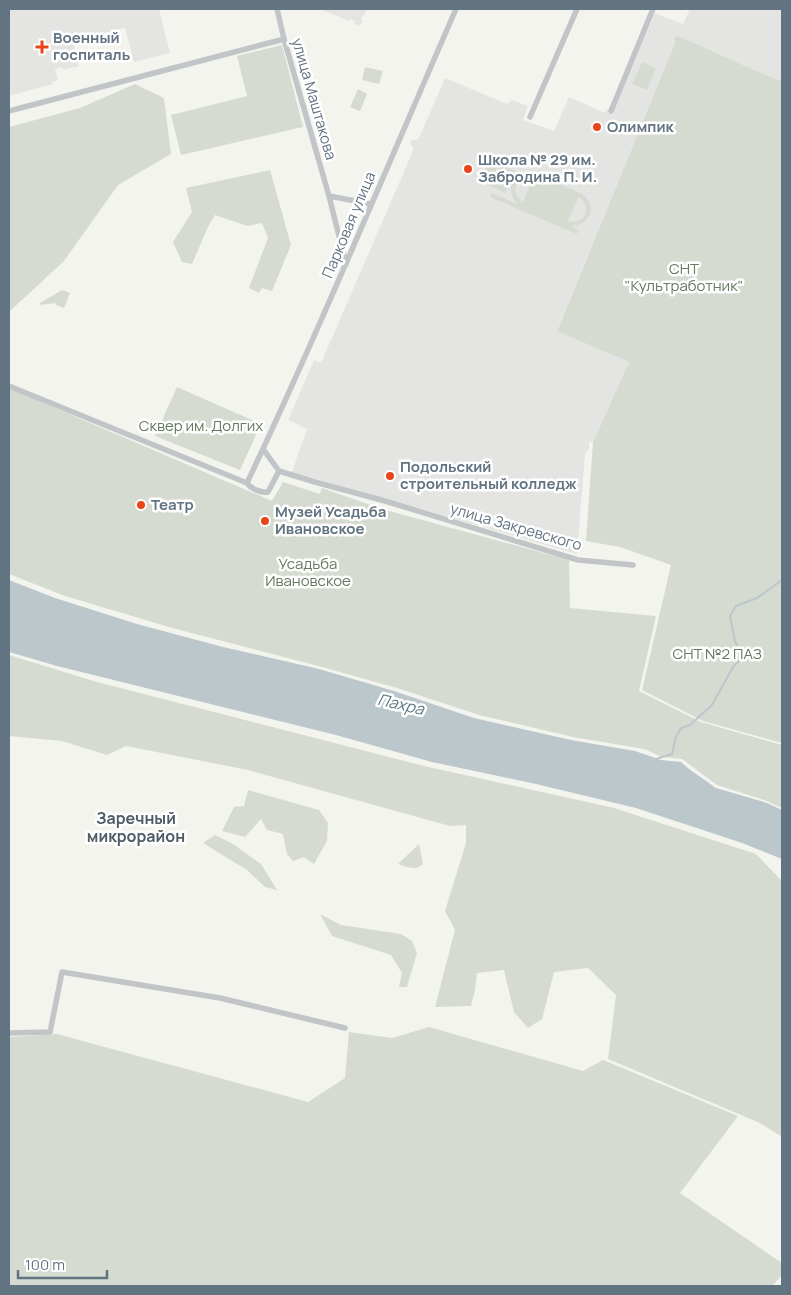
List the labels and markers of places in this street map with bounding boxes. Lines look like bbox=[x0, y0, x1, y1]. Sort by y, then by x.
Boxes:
place label: Военный госпиталь bbox=[53, 27, 130, 65]
marker: Военный госпиталь bbox=[35, 40, 49, 54]
place label: Олимпик bbox=[607, 116, 675, 137]
marker: Олимпик bbox=[591, 121, 603, 133]
place label: Школа № 29 им. Забродина П. И. bbox=[478, 149, 597, 187]
marker: Школа № 29 им. Забродина П. И. bbox=[462, 163, 474, 175]
place label: Подольский строительный колледж bbox=[400, 456, 577, 494]
marker: Подольский строительный колледж bbox=[384, 470, 396, 482]
place label: Театр bbox=[151, 494, 194, 515]
marker: Театр bbox=[135, 499, 147, 511]
place label: Музей Усадьба Ивановское bbox=[275, 501, 386, 539]
marker: Музей Усадьба Ивановское bbox=[259, 515, 271, 527]

